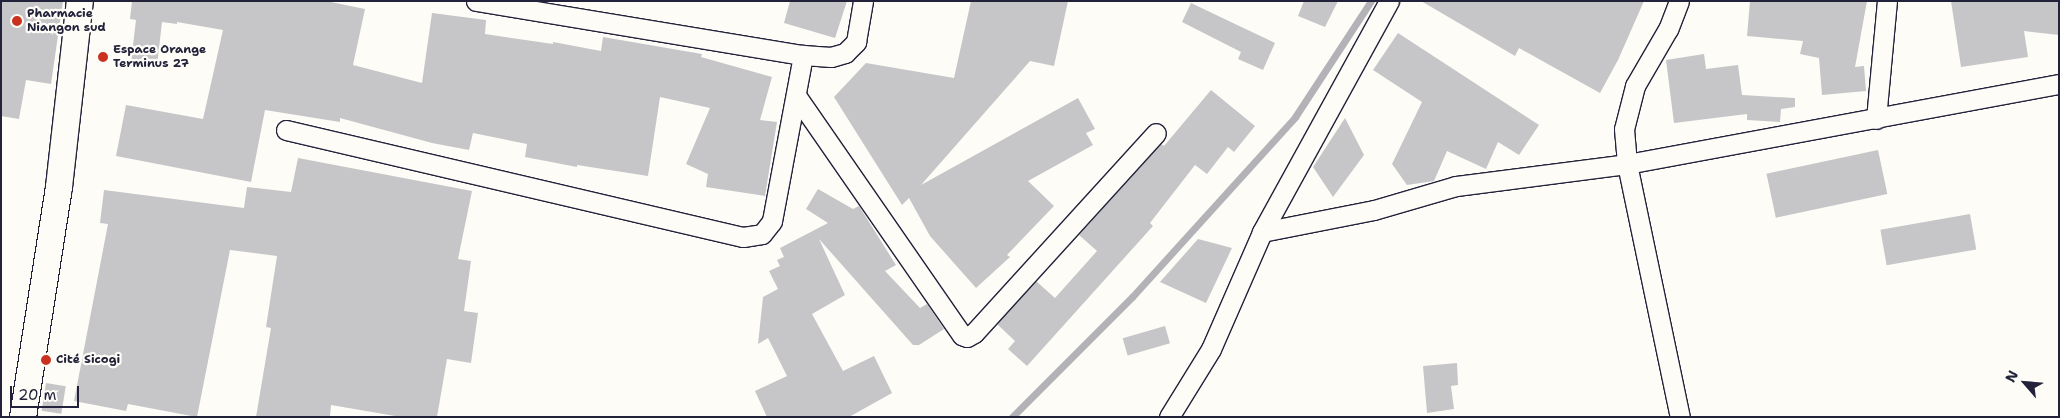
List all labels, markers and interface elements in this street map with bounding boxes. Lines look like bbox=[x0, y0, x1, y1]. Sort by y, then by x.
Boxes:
place label: Pharmacie Niangon sud bbox=[27, 7, 106, 35]
marker: Pharmacie Niangon sud bbox=[11, 15, 23, 27]
place label: Espace Orange Terminus 27 bbox=[113, 43, 206, 71]
marker: Espace Orange Terminus 27 bbox=[97, 51, 109, 63]
place label: Cité Sicogi bbox=[56, 353, 120, 367]
marker: Cité Sicogi bbox=[40, 354, 52, 366]
north arrow bbox=[2000, 358, 2050, 408]
text: N bbox=[2001, 367, 2022, 385]
scale bar bbox=[12, 376, 81, 408]
text: 20 m bbox=[18, 385, 57, 405]

